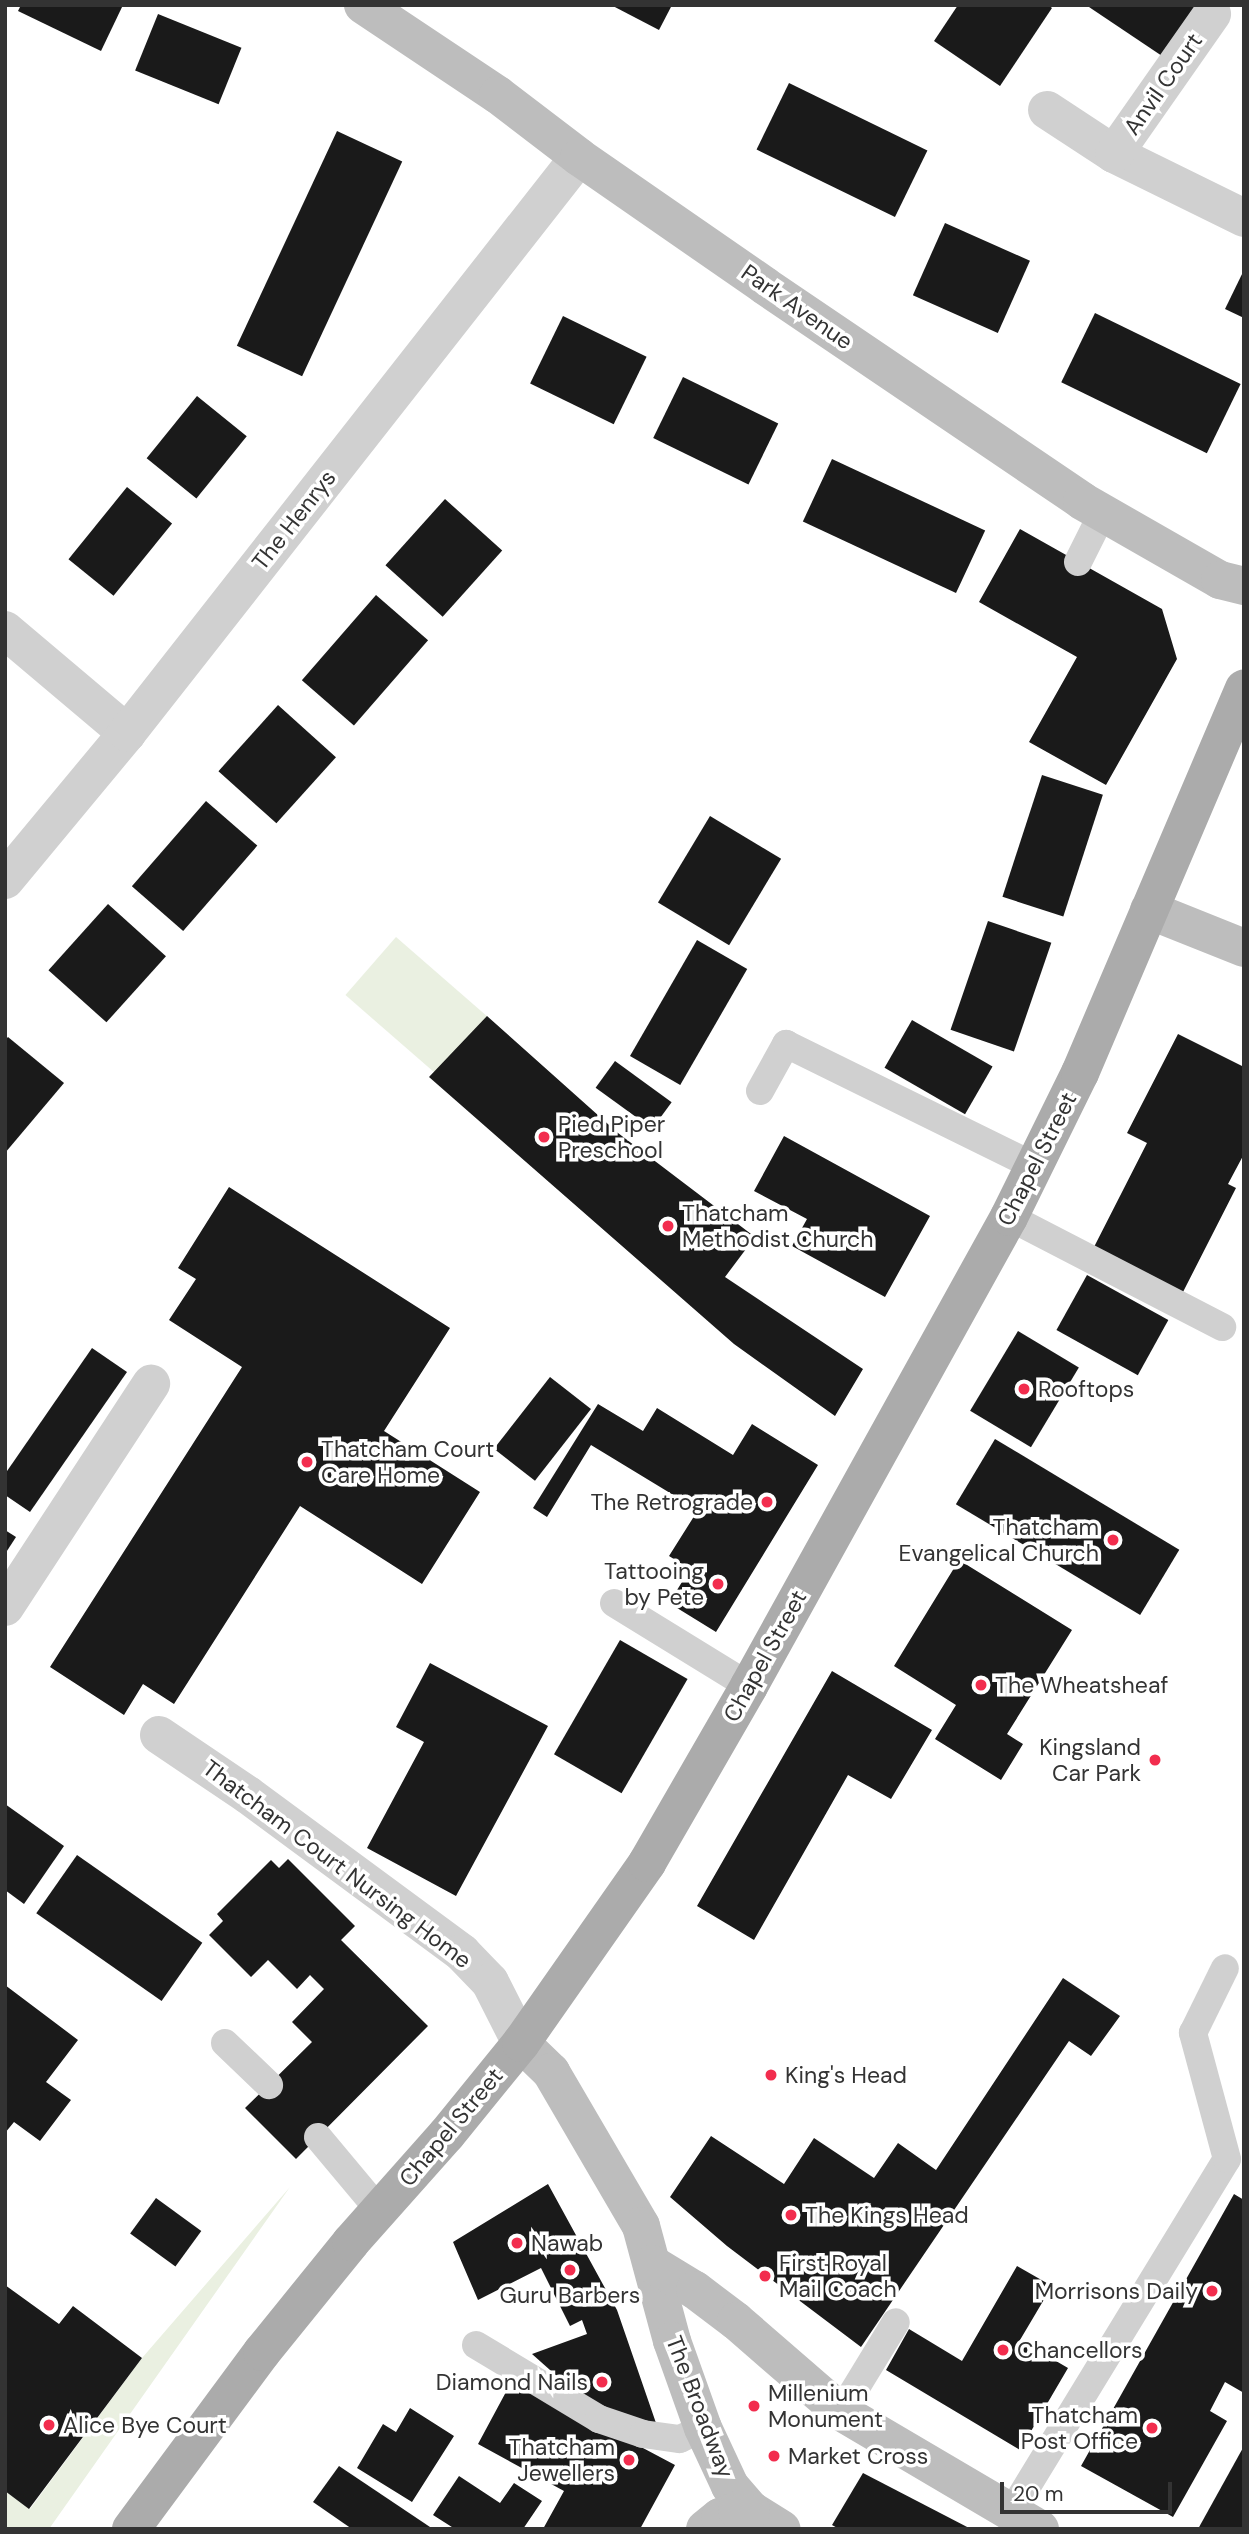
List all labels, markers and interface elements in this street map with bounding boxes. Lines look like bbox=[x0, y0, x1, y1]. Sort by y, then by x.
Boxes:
street label: Anvil Court bbox=[1118, 28, 1208, 140]
street label: Park Avenue bbox=[736, 259, 858, 355]
street label: The Henrys bbox=[246, 464, 342, 576]
street label: Chapel Street bbox=[992, 1088, 1082, 1230]
place label: Pied Piper Preschool bbox=[558, 1110, 665, 1164]
marker: Pied Piper Preschool bbox=[536, 1129, 552, 1145]
place label: Thatcham Methodist Church bbox=[682, 1199, 873, 1253]
marker: Thatcham Methodist Church bbox=[660, 1218, 676, 1234]
place label: Rooftops bbox=[1038, 1375, 1134, 1403]
marker: Rooftops bbox=[1016, 1381, 1032, 1397]
place label: Thatcham Court Care Home bbox=[321, 1435, 494, 1489]
marker: Thatcham Court Care Home bbox=[299, 1454, 315, 1470]
place label: The Retrograde bbox=[590, 1488, 753, 1516]
marker: The Retrograde bbox=[759, 1494, 775, 1510]
place label: Thatcham Evangelical Church bbox=[898, 1513, 1099, 1567]
marker: Thatcham Evangelical Church bbox=[1105, 1532, 1121, 1548]
place label: Tattooing by Pete bbox=[604, 1557, 704, 1611]
marker: Tattooing by Pete bbox=[710, 1576, 726, 1592]
street label: Chapel Street bbox=[718, 1585, 812, 1727]
place label: The Wheatsheaf bbox=[995, 1671, 1168, 1699]
marker: The Wheatsheaf bbox=[973, 1677, 989, 1693]
place label: Kingsland Car Park bbox=[1039, 1733, 1141, 1787]
marker: Kingsland Car Park bbox=[1147, 1752, 1163, 1768]
street label: Thatcham Court Nursing Home bbox=[197, 1754, 477, 1974]
place label: King's Head bbox=[785, 2061, 907, 2089]
street label: Chapel Street bbox=[393, 2062, 509, 2192]
marker: King's Head bbox=[763, 2067, 779, 2083]
place label: The Kings Head bbox=[805, 2201, 969, 2229]
marker: The Kings Head bbox=[783, 2207, 799, 2223]
place label: Nawab bbox=[531, 2229, 603, 2257]
marker: Nawab bbox=[509, 2235, 525, 2251]
place label: First Royal Mail Coach bbox=[779, 2249, 897, 2303]
marker: Guru Barbers bbox=[562, 2262, 578, 2278]
marker: First Royal Mail Coach bbox=[757, 2268, 773, 2284]
place label: Morrisons Daily bbox=[1035, 2277, 1198, 2305]
place label: Guru Barbers bbox=[500, 2281, 640, 2309]
marker: Morrisons Daily bbox=[1204, 2283, 1220, 2299]
street label: The Broadway bbox=[660, 2332, 740, 2482]
place label: Chancellors bbox=[1017, 2336, 1143, 2364]
marker: Chancellors bbox=[995, 2342, 1011, 2358]
place label: Diamond Nails bbox=[436, 2368, 588, 2396]
marker: Diamond Nails bbox=[594, 2374, 610, 2390]
place label: Millenium Monument bbox=[768, 2379, 883, 2433]
marker: Millenium Monument bbox=[746, 2398, 762, 2414]
place label: Thatcham Post Office bbox=[1021, 2401, 1138, 2455]
place label: Alice Bye Court bbox=[63, 2411, 227, 2439]
marker: Alice Bye Court bbox=[41, 2417, 57, 2433]
marker: Thatcham Post Office bbox=[1144, 2420, 1160, 2436]
place label: Thatcham Jewellers bbox=[509, 2433, 615, 2487]
place label: Market Cross bbox=[788, 2442, 928, 2470]
marker: Market Cross bbox=[766, 2448, 782, 2464]
marker: Thatcham Jewellers bbox=[621, 2452, 637, 2468]
scale bar bbox=[1004, 2468, 1176, 2512]
text: 20 m bbox=[1013, 2480, 1064, 2508]

